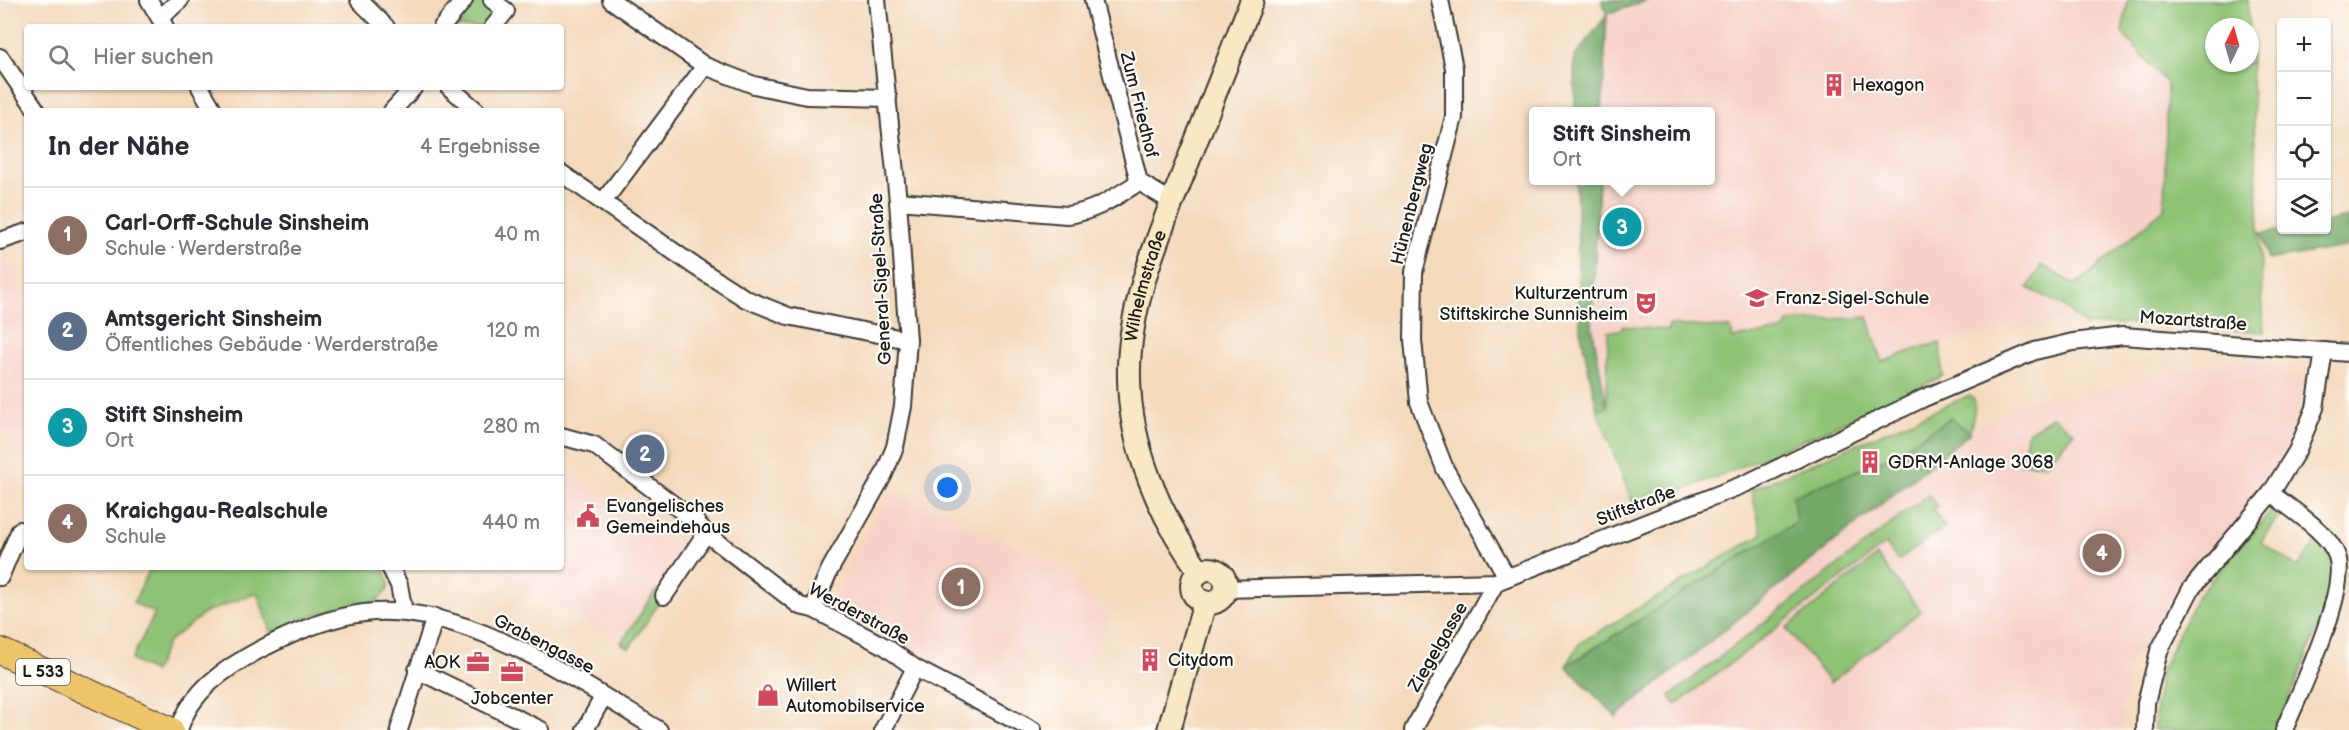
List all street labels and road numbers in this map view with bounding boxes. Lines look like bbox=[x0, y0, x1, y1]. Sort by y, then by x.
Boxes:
street label: Zum Friedhof bbox=[1115, 49, 1162, 161]
street label: Hünenbergweg bbox=[1387, 141, 1437, 267]
street label: General-Sigel-Straße bbox=[866, 192, 896, 366]
street label: Wilhelmstraße bbox=[1120, 227, 1171, 343]
street label: Mozartstraße bbox=[2139, 307, 2248, 335]
street label: Stiftstraße bbox=[1593, 481, 1679, 531]
street label: Werderstraße bbox=[805, 579, 913, 650]
street label: Ziegelgasse bbox=[1403, 598, 1472, 696]
street label: Grabengasse bbox=[490, 610, 598, 678]
road number: L 533 bbox=[16, 659, 70, 685]

